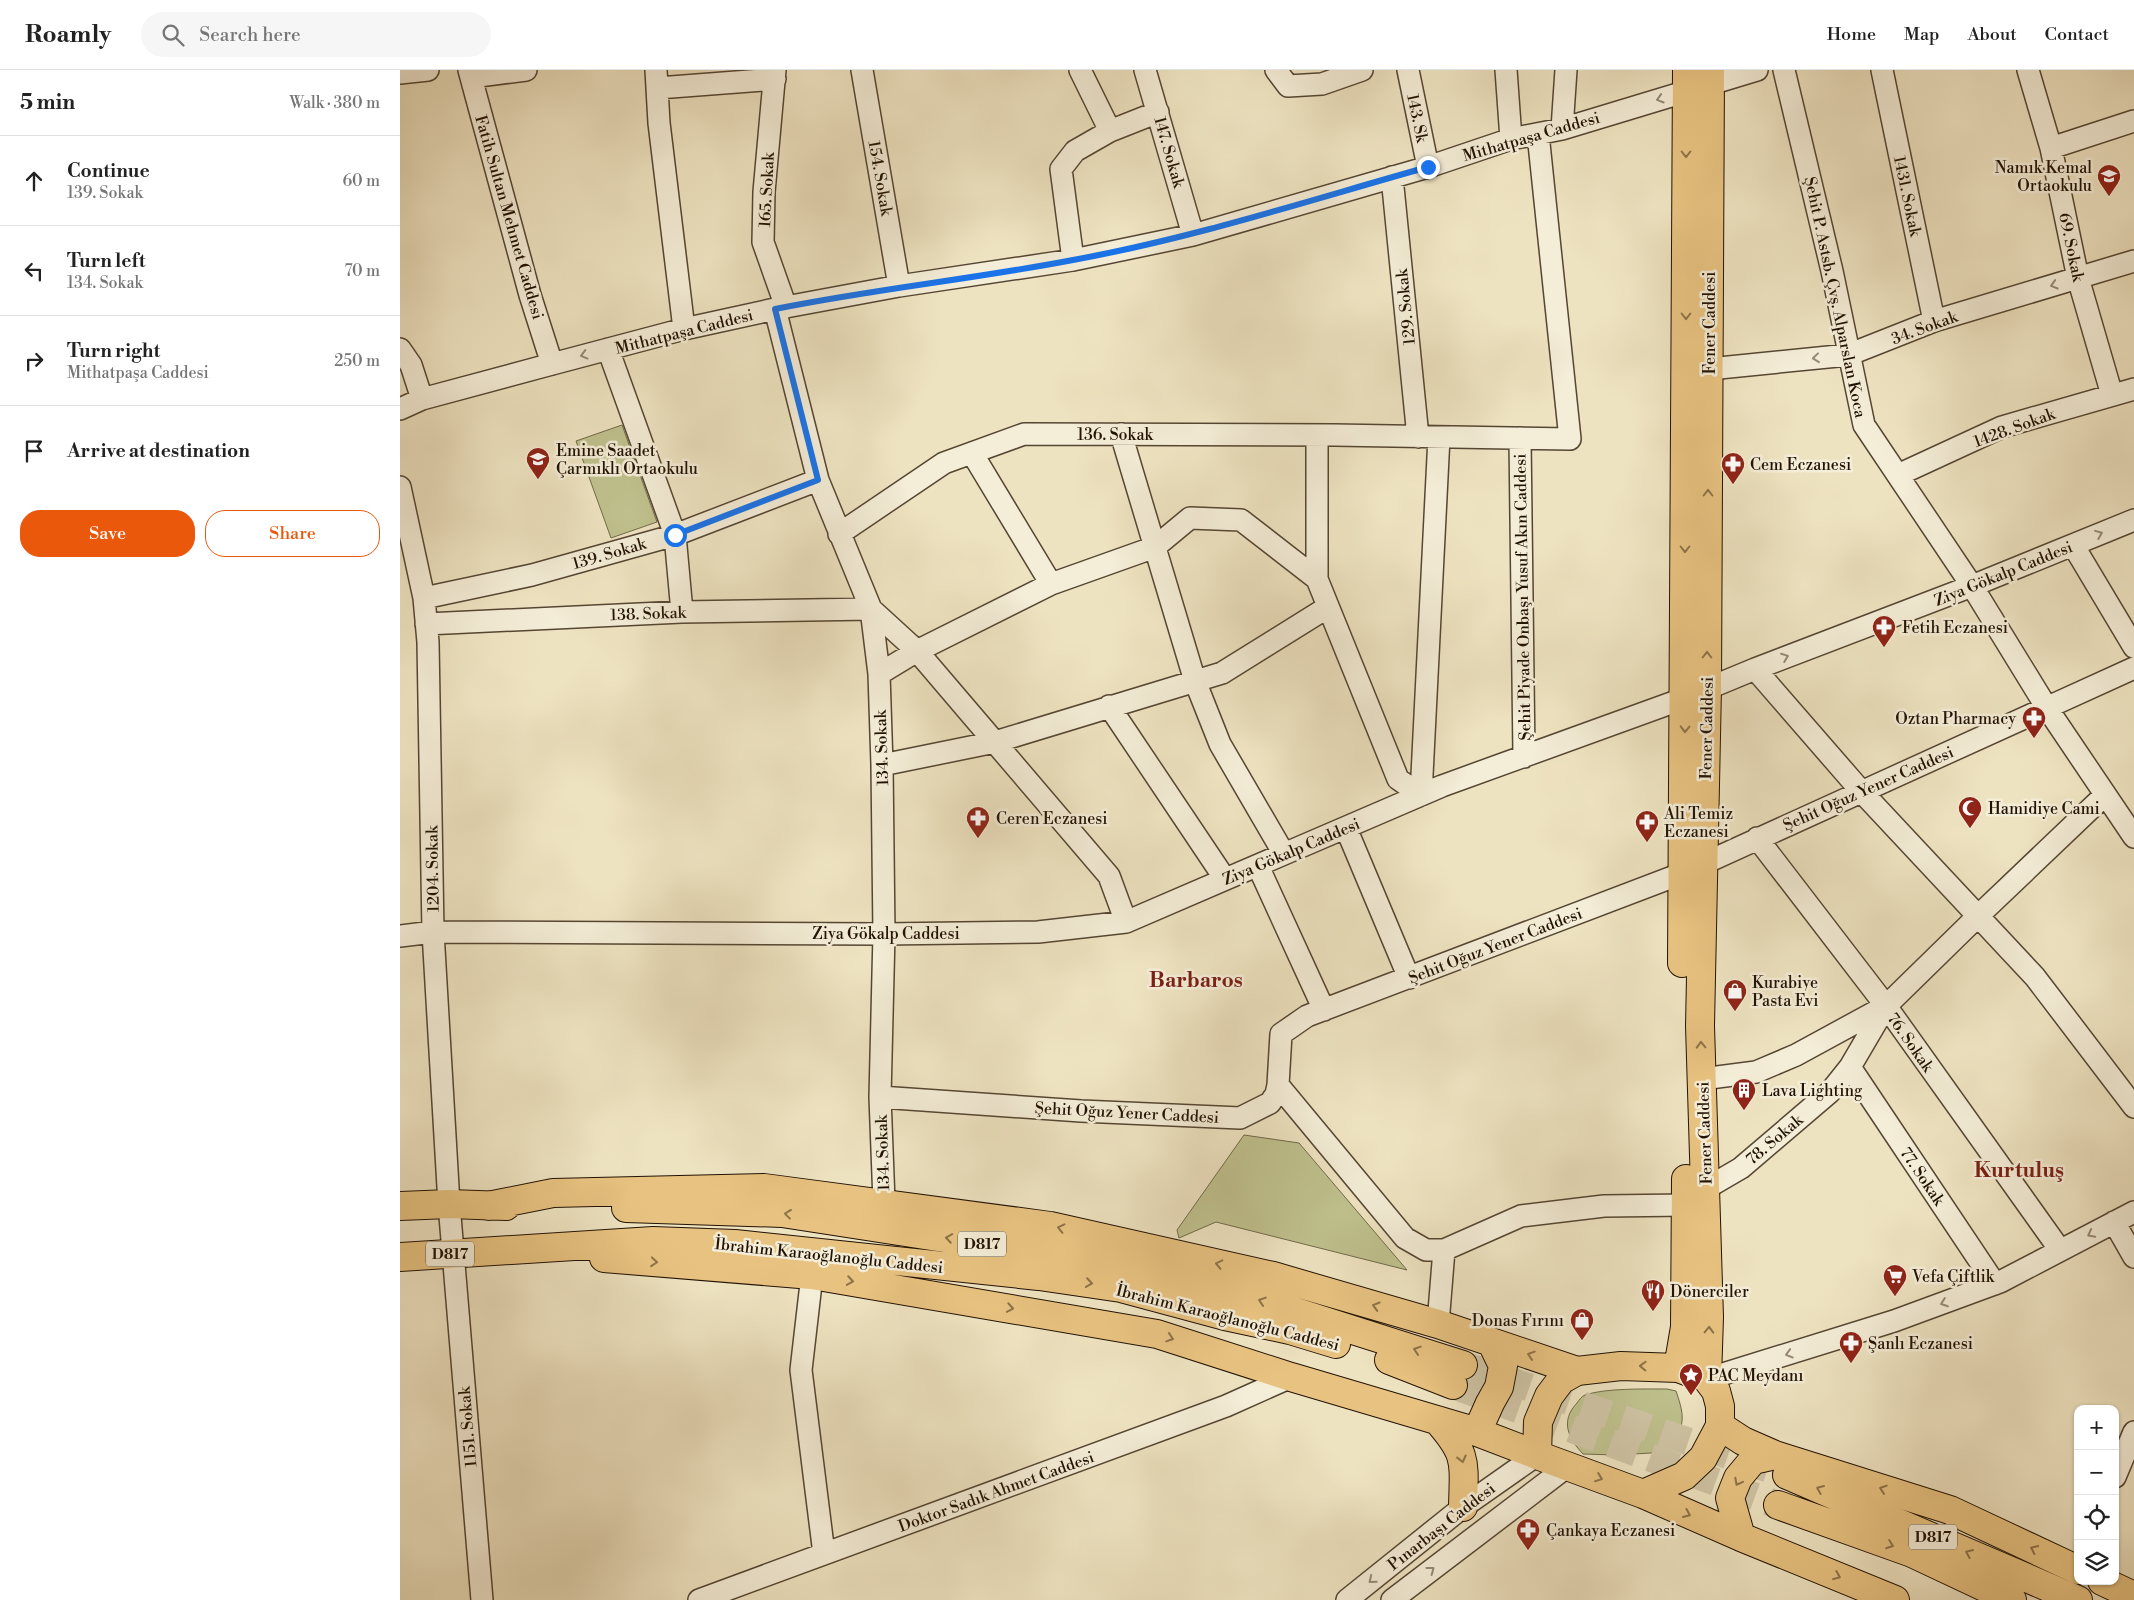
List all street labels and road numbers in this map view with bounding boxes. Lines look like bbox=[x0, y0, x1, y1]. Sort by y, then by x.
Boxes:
street label: 143. Sk bbox=[1402, 92, 1432, 146]
street label: Mithatpaşa Caddesi bbox=[1460, 108, 1602, 166]
street label: Fatih Sultan Mehmet Caddesi bbox=[470, 113, 548, 322]
street label: 147. Sokak bbox=[1149, 114, 1189, 192]
street label: 154. Sokak bbox=[864, 139, 897, 219]
street label: 165. Sokak bbox=[755, 150, 779, 228]
street label: 1431. Sokak bbox=[1889, 154, 1926, 240]
street label: Şehit P. Astsb. Çvş. Alparslan Koca bbox=[1800, 175, 1871, 421]
street label: 69. Sokak bbox=[2054, 211, 2088, 285]
street label: 129. Sokak bbox=[1392, 266, 1420, 346]
street label: Fener Caddesi bbox=[1700, 272, 1720, 374]
street label: Mithatpaşa Caddesi bbox=[613, 305, 755, 359]
street label: 34. Sokak bbox=[1888, 306, 1962, 349]
street label: 1428. Sokak bbox=[1971, 403, 2059, 452]
street label: 136. Sokak bbox=[1077, 425, 1155, 445]
street label: Şehit Piyade Onbaşı Yusuf Akın Caddesi bbox=[1510, 453, 1536, 741]
street label: 139. Sokak bbox=[570, 533, 650, 574]
street label: Ziya Gökalp Caddesi bbox=[1931, 537, 2075, 611]
street label: 138. Sokak bbox=[610, 603, 688, 625]
street label: Fener Caddesi bbox=[1696, 676, 1718, 780]
street label: 134. Sokak bbox=[871, 708, 893, 786]
street label: Şehit Oğuz Yener Caddesi bbox=[1780, 742, 1957, 836]
street label: Ziya Gökalp Caddesi bbox=[1220, 814, 1363, 890]
street label: 1204. Sokak bbox=[422, 824, 444, 913]
street label: Şehit Oğuz Yener Caddesi bbox=[1406, 904, 1585, 988]
street label: Ziya Gökalp Caddesi bbox=[812, 924, 960, 944]
street label: 76. Sokak bbox=[1883, 1009, 1939, 1077]
street label: Fener Caddesi bbox=[1693, 1081, 1717, 1185]
street label: Şehit Oğuz Yener Caddesi bbox=[1034, 1098, 1220, 1128]
street label: 78. Sokak bbox=[1742, 1109, 1808, 1169]
street label: 134. Sokak bbox=[872, 1113, 894, 1191]
street label: 77. Sokak bbox=[1895, 1144, 1950, 1211]
street label: İbrahim Karaoğlanoğlu Caddesi bbox=[714, 1232, 944, 1278]
road number: D817 bbox=[958, 1232, 1006, 1256]
road number: D817 bbox=[426, 1242, 474, 1266]
street label: İbrahim Karaoğlanoğlu Caddesi bbox=[1114, 1279, 1342, 1355]
street label: 1151. Sokak bbox=[454, 1384, 481, 1468]
street label: Doktor Sadık Ahmet Caddesi bbox=[896, 1447, 1097, 1537]
street label: Pınarbaşı Caddesi bbox=[1384, 1479, 1499, 1575]
road number: D817 bbox=[1909, 1524, 1957, 1550]

